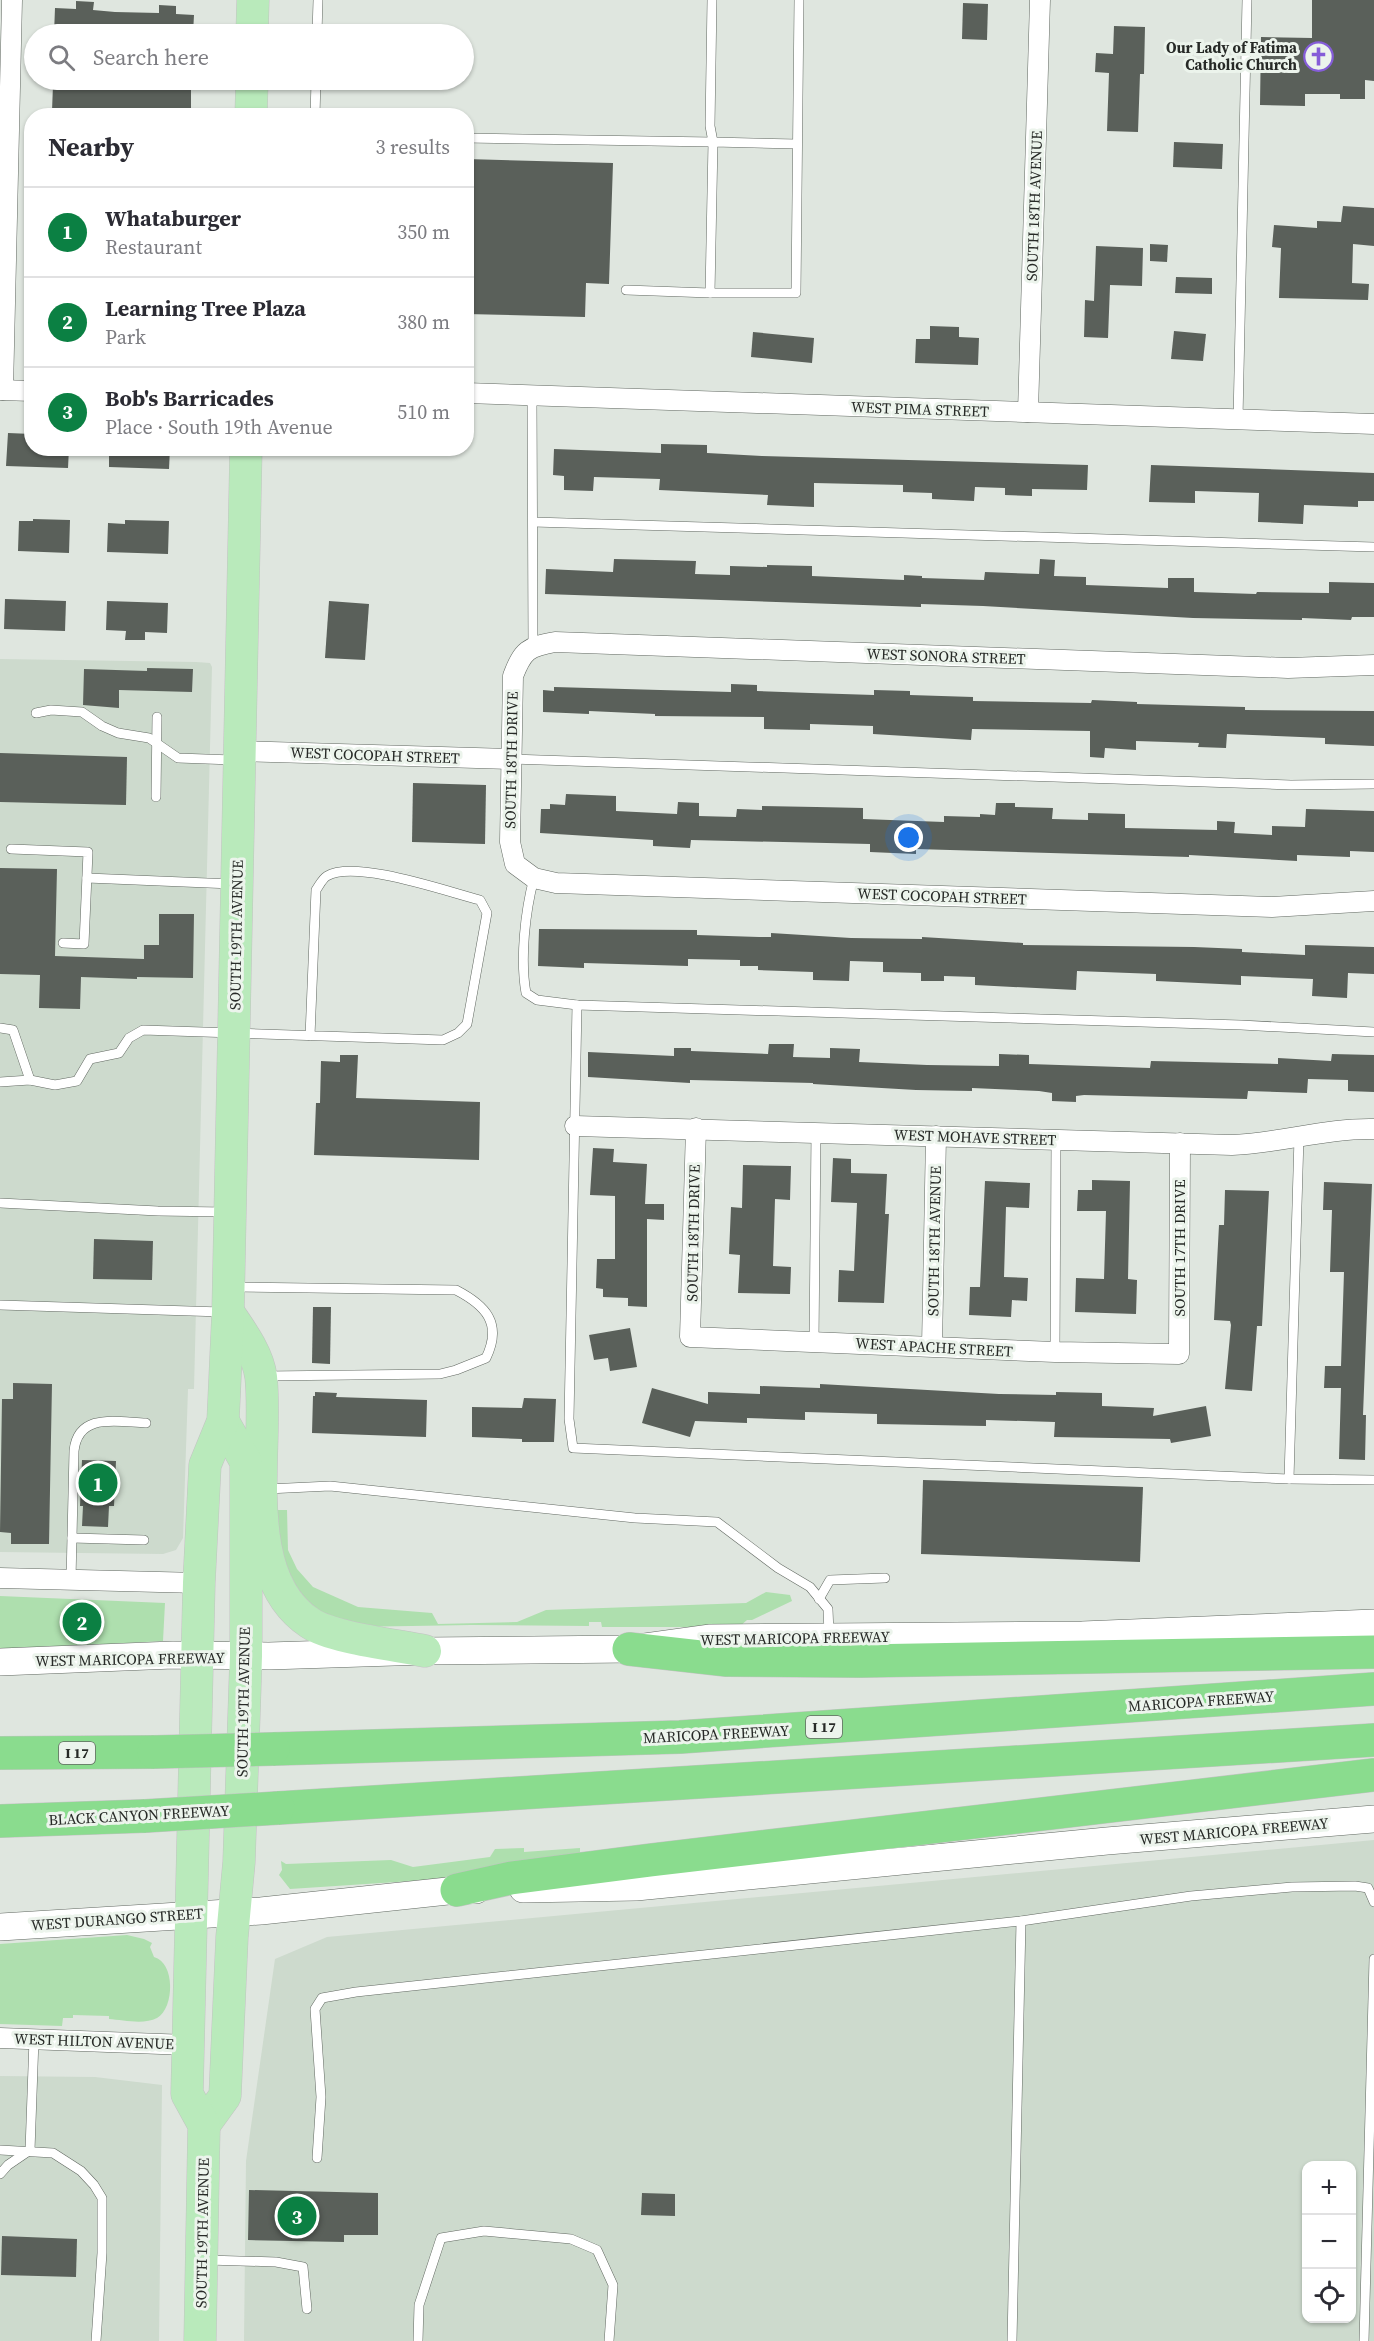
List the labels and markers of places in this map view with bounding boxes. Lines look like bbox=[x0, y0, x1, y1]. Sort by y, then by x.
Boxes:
place label: Our Lady of Fatima Catholic Church bbox=[1166, 37, 1298, 75]
church icon: Our Lady of Fatima Catholic Church bbox=[1302, 40, 1334, 72]
pin: 1 bbox=[78, 1460, 118, 1506]
pin: 2 bbox=[62, 1600, 101, 1644]
pin: 3 bbox=[278, 2194, 316, 2238]

